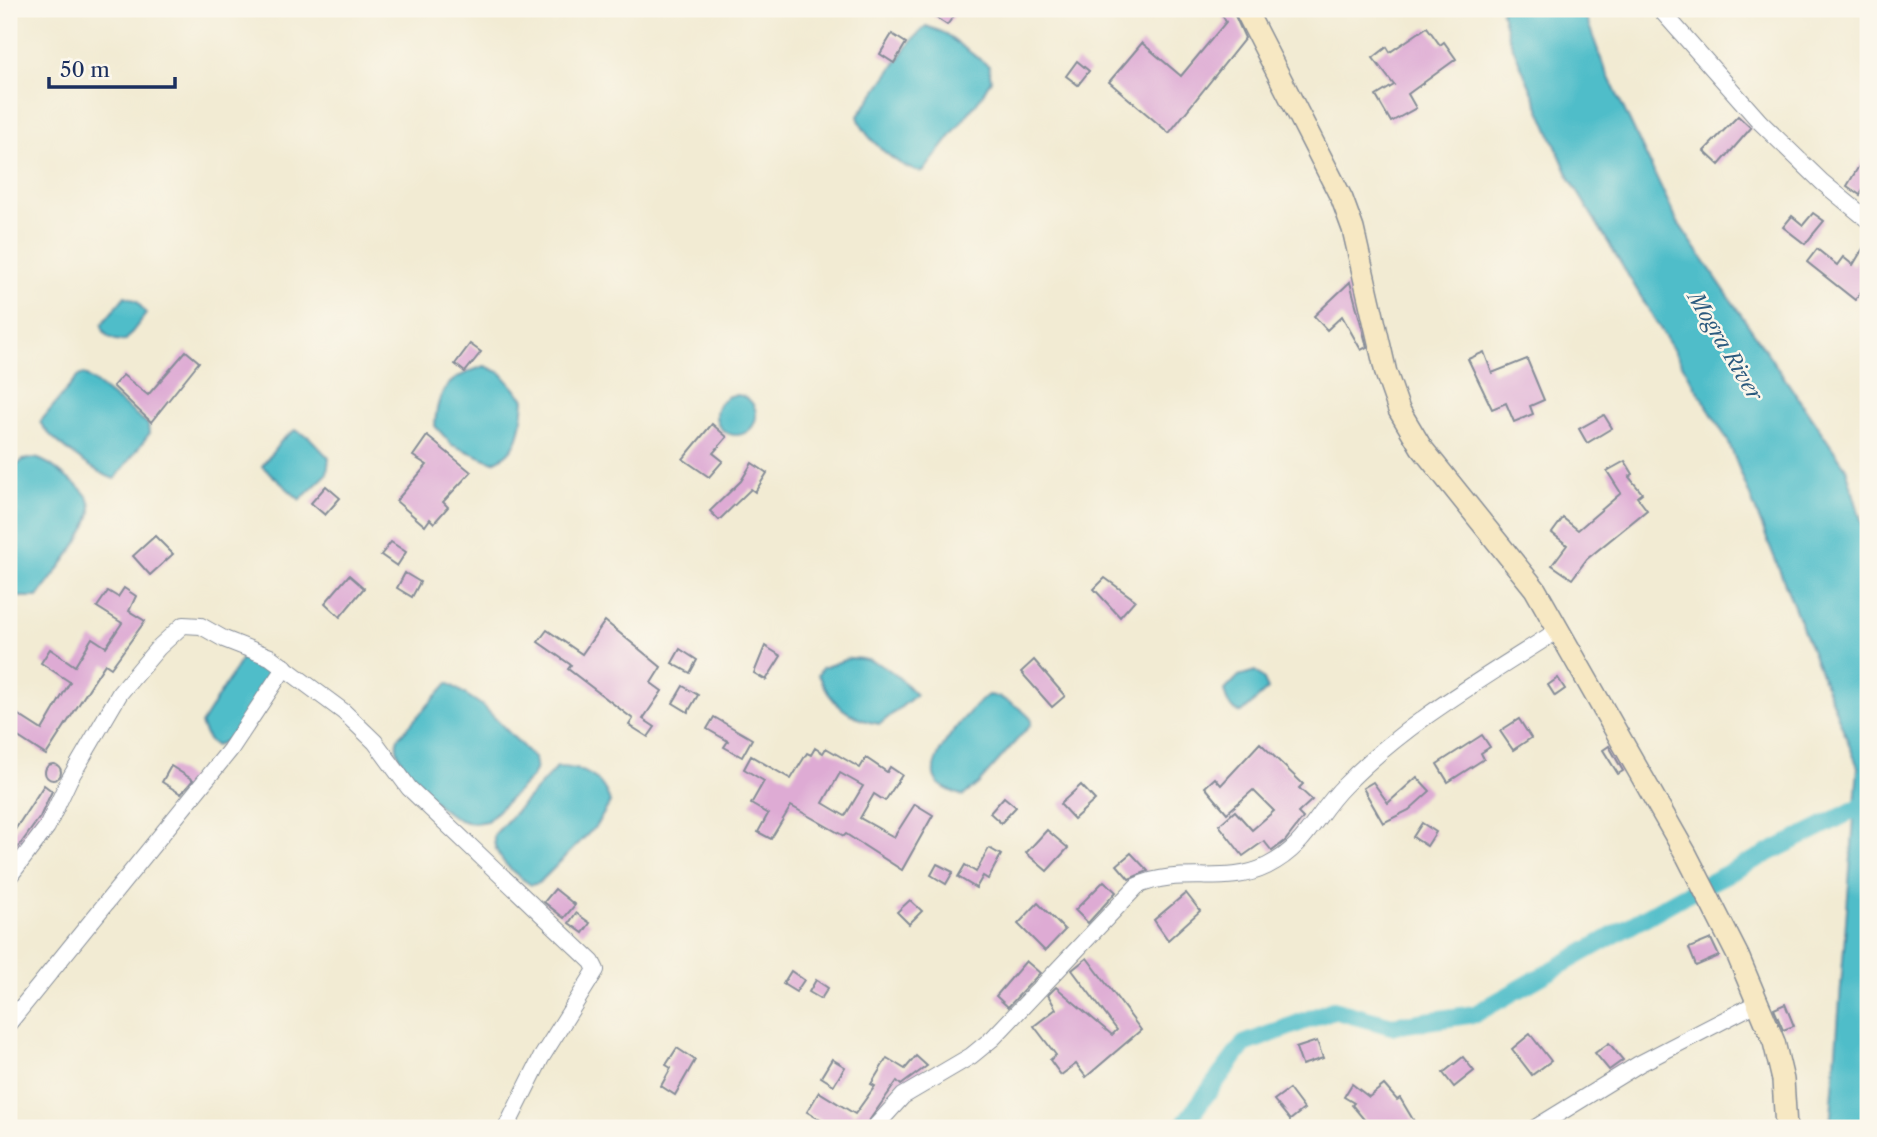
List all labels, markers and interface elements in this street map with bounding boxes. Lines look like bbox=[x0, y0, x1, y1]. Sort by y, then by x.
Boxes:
scale bar bbox=[49, 46, 175, 90]
text: 50 m bbox=[60, 57, 110, 82]
water label: Mogra River bbox=[1681, 284, 1768, 406]

